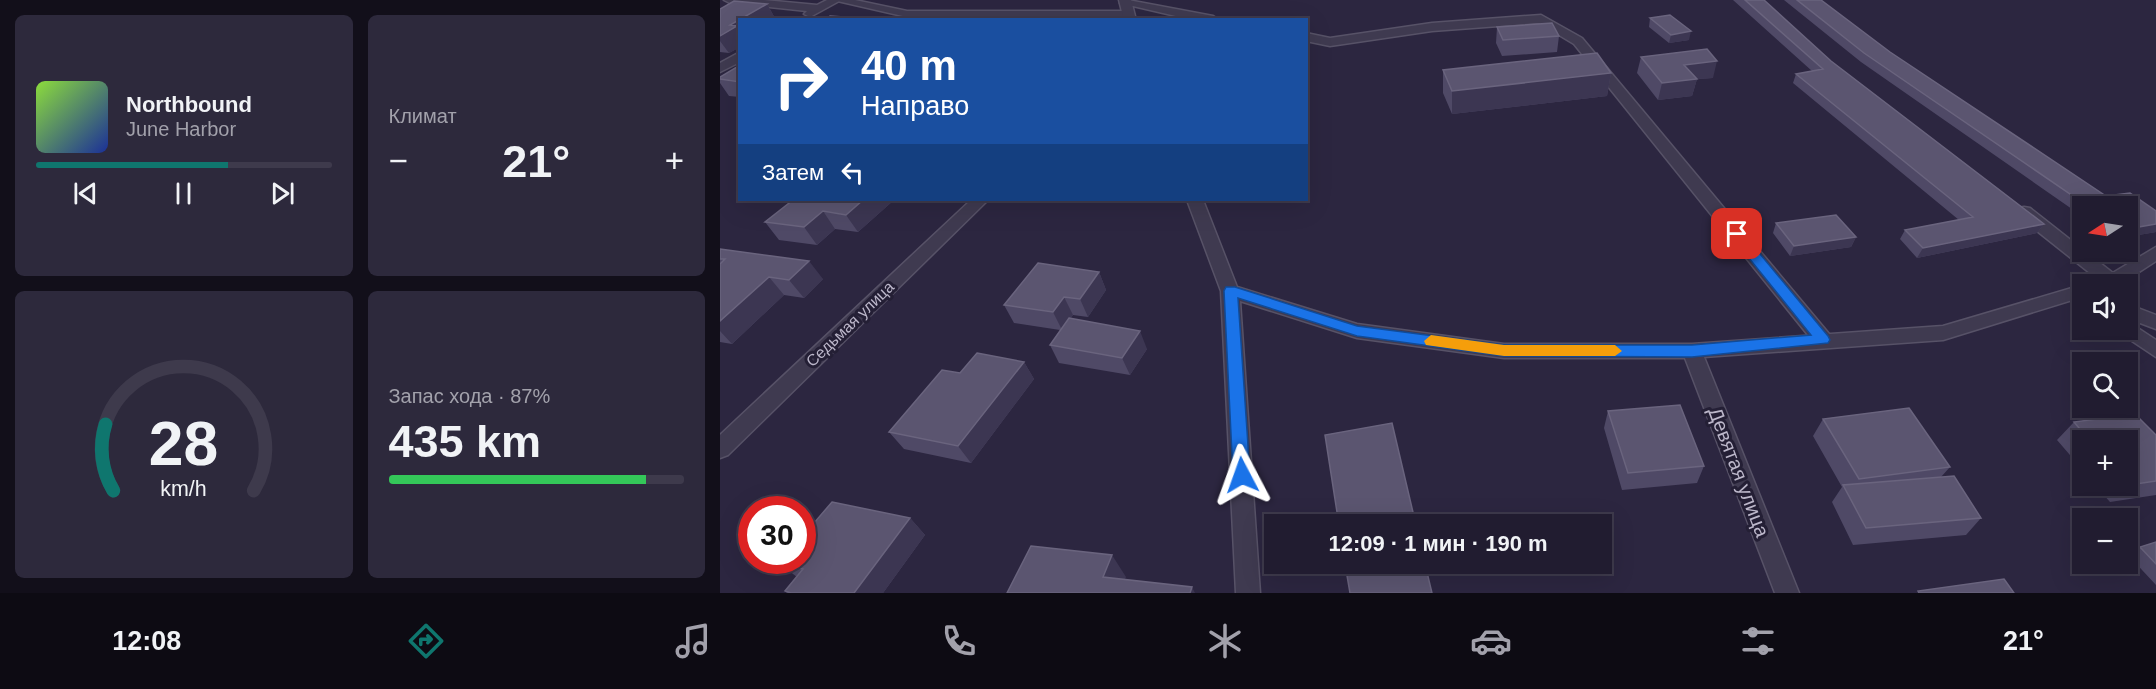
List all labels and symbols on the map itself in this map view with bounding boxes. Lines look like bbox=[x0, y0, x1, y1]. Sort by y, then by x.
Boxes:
north arrow bbox=[2072, 196, 2138, 262]
pin bbox=[1711, 208, 1762, 259]
street label: Седьмая улица bbox=[803, 278, 897, 370]
street label: Девятая улица bbox=[1704, 404, 1774, 541]
position arrow bbox=[1210, 443, 1274, 507]
speed limit sign: 30 bbox=[738, 496, 816, 574]

